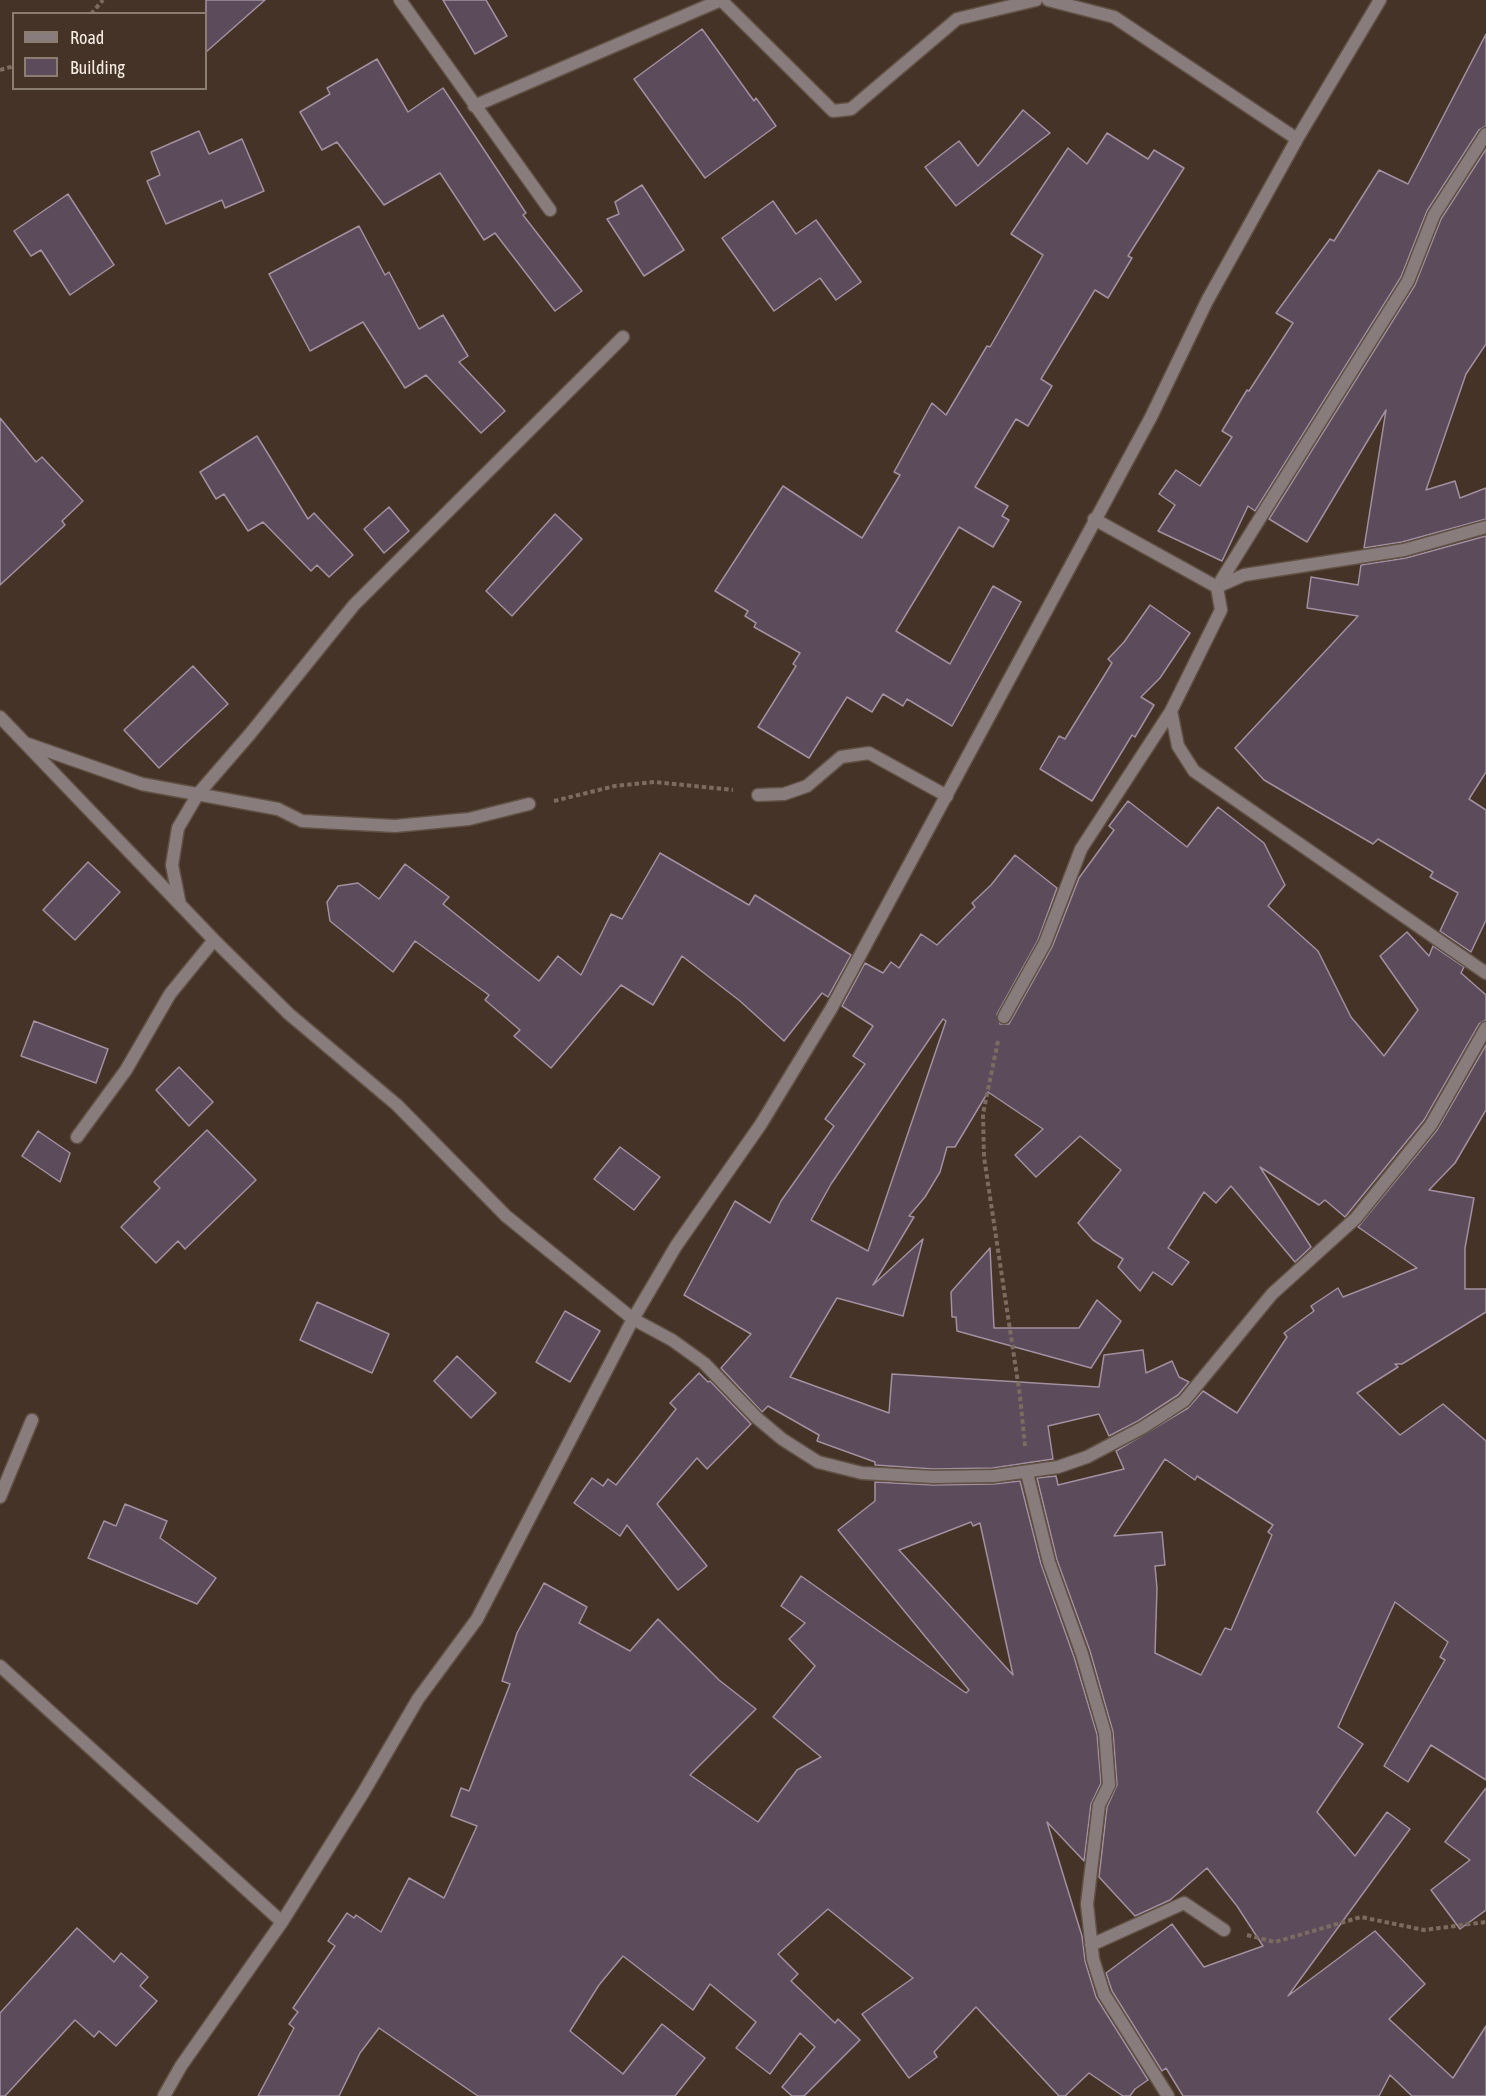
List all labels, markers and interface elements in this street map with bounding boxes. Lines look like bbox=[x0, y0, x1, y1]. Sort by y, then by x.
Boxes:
legend bbox=[12, 12, 207, 90]
text: Road bbox=[70, 27, 104, 48]
text: Building bbox=[70, 57, 125, 78]

